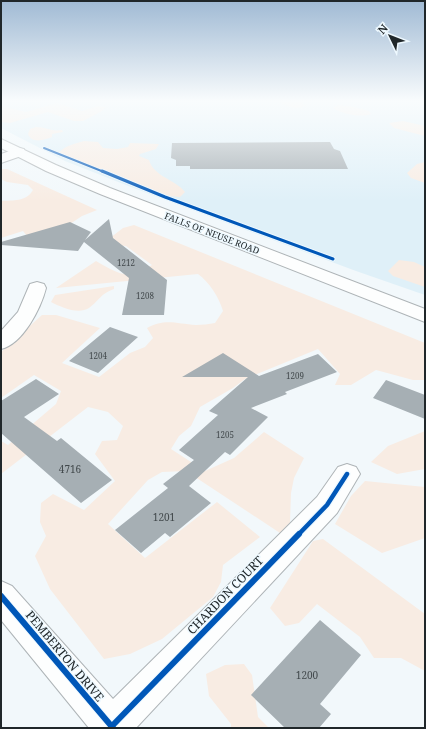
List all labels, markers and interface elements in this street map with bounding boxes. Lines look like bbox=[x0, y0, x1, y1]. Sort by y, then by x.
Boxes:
north arrow bbox=[370, 16, 410, 56]
text: N bbox=[374, 20, 391, 37]
street label: FALLS OF NEUSE ROAD bbox=[163, 209, 262, 257]
house number: 1212 bbox=[117, 257, 135, 268]
house number: 1208 bbox=[136, 290, 154, 301]
house number: 1204 bbox=[89, 350, 107, 361]
house number: 1209 bbox=[286, 370, 304, 381]
house number: 1205 bbox=[216, 429, 234, 440]
house number: 4716 bbox=[59, 462, 82, 476]
house number: 1201 bbox=[153, 510, 175, 524]
street label: CHARDON COURT bbox=[183, 552, 267, 638]
street label: PEMBERTON DRIVE bbox=[22, 607, 108, 705]
house number: 1200 bbox=[296, 668, 319, 682]

